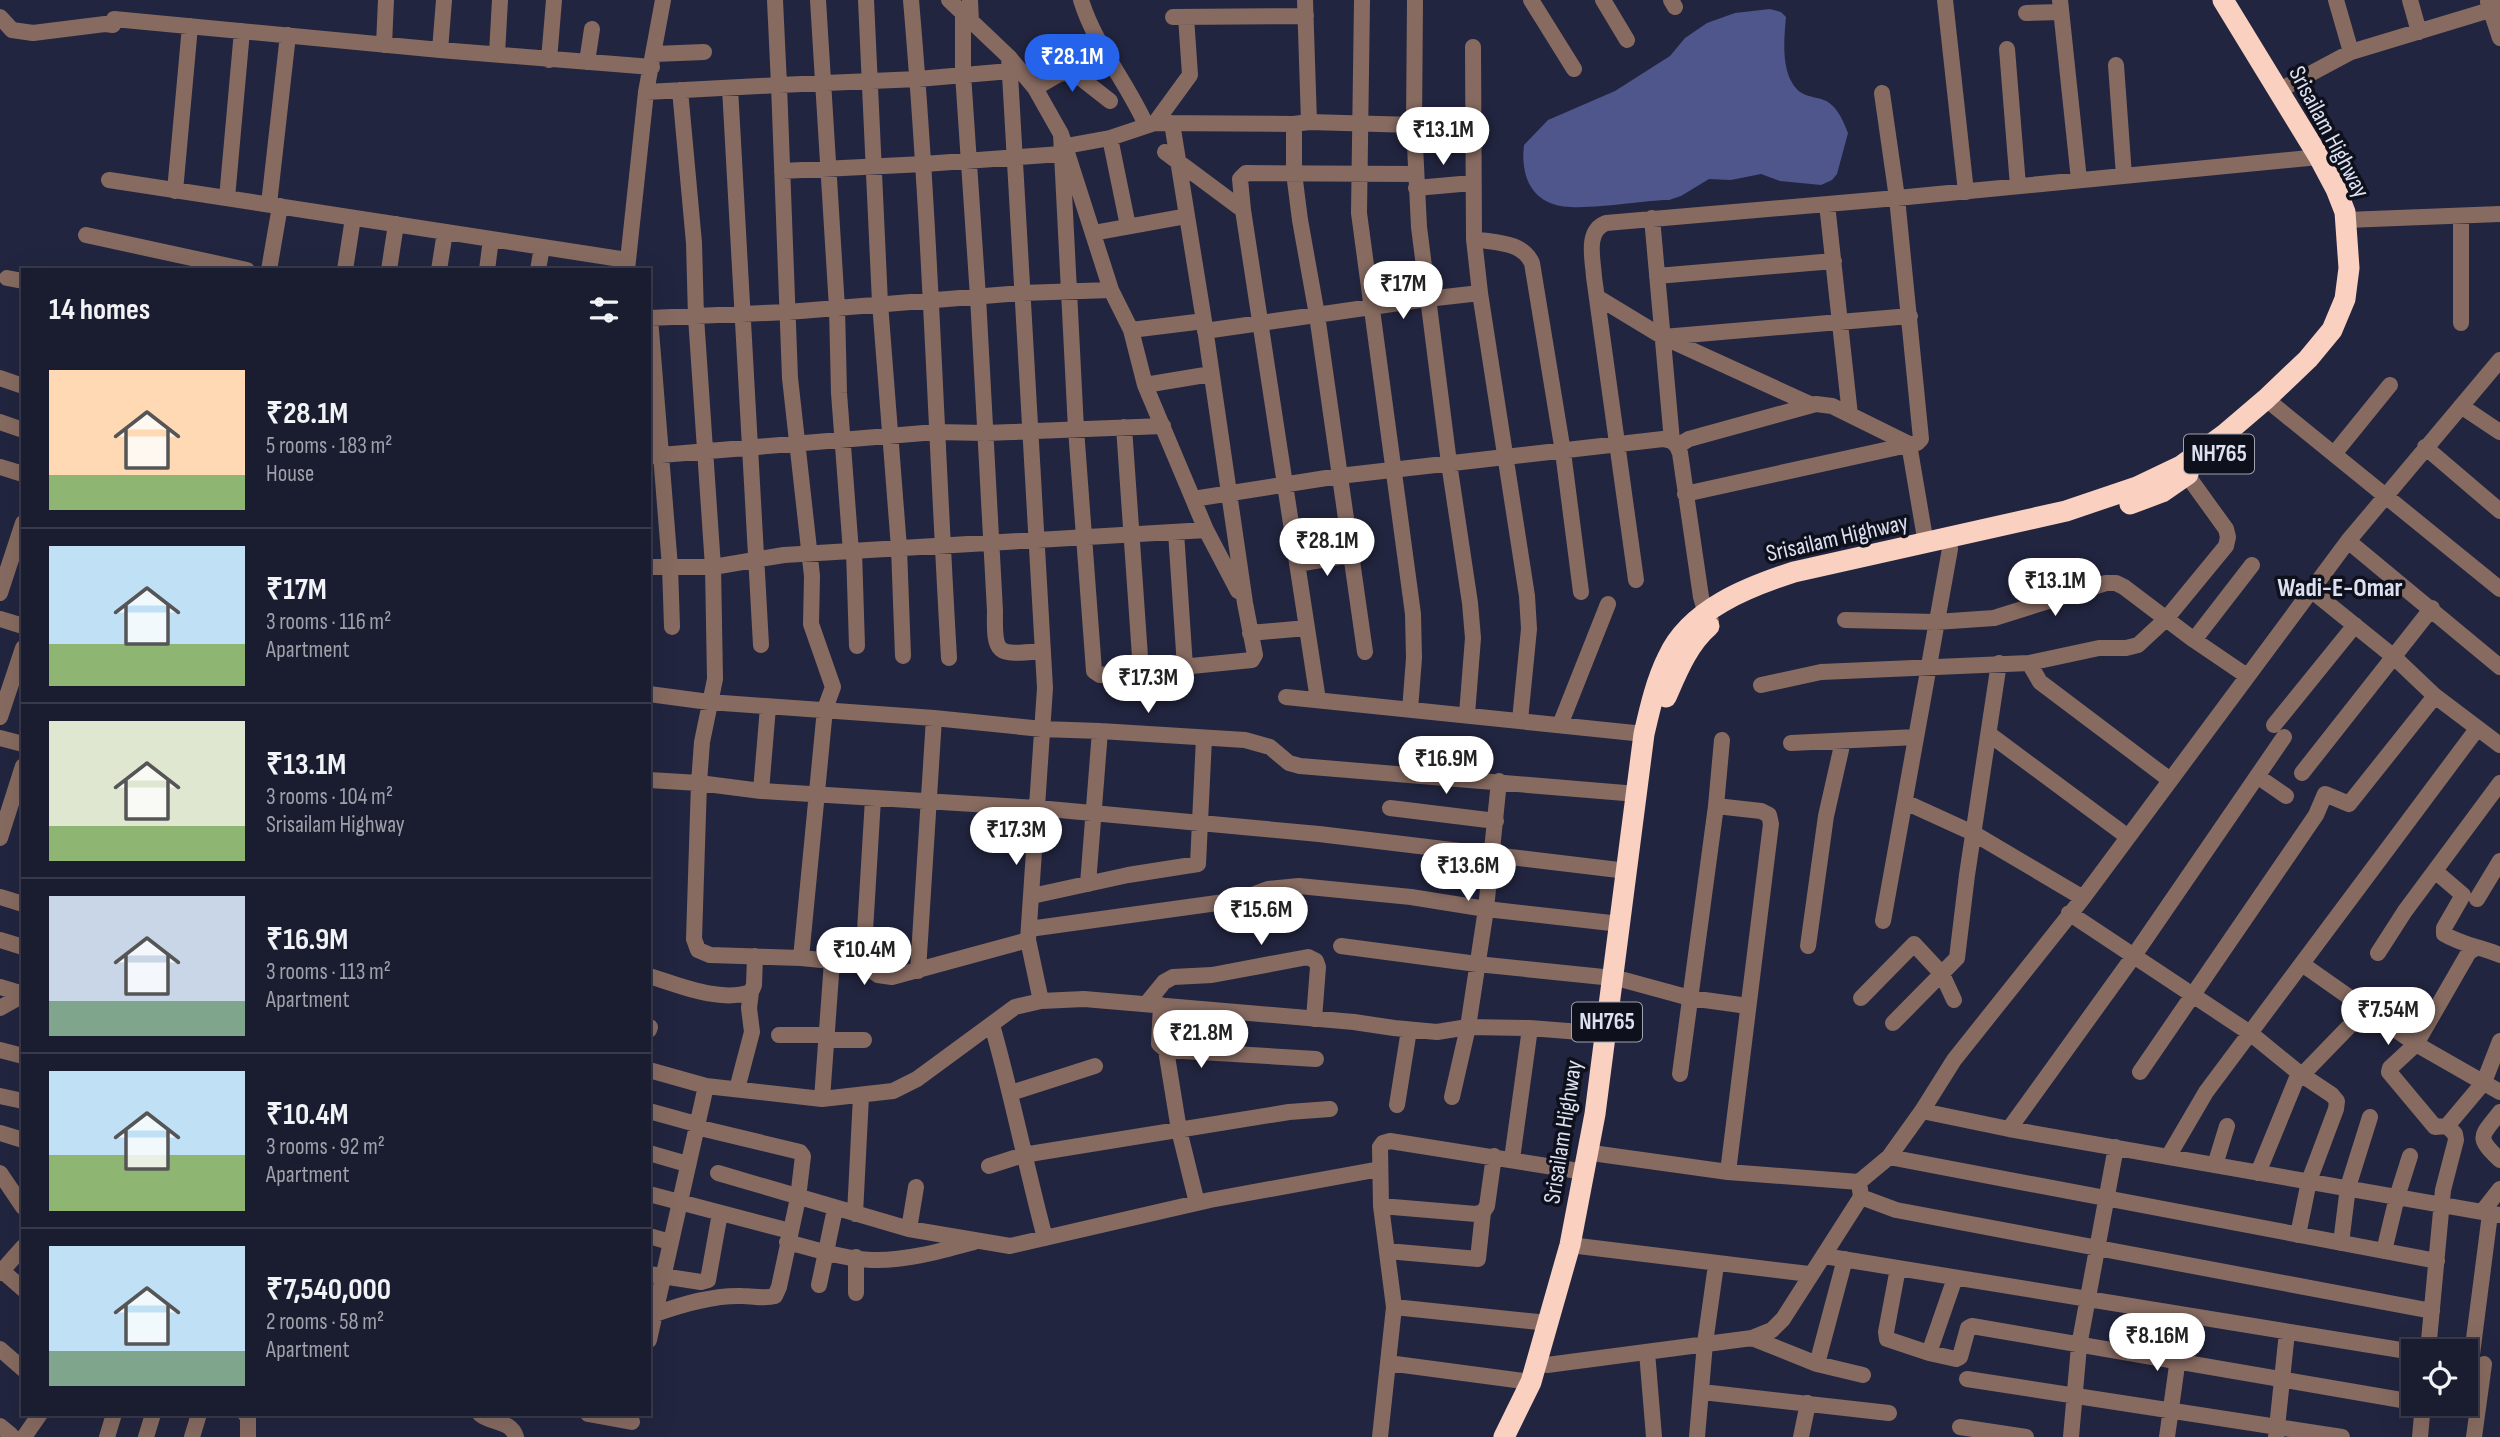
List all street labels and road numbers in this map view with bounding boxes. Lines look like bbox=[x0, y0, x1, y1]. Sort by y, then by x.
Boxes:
street label: Srisailam Highway bbox=[2282, 61, 2376, 203]
road number: NH765 bbox=[2184, 435, 2254, 474]
street label: Srisailam Highway bbox=[1763, 508, 1911, 568]
road number: NH765 bbox=[1572, 1002, 1642, 1042]
street label: Srisailam Highway bbox=[1537, 1058, 1589, 1206]

